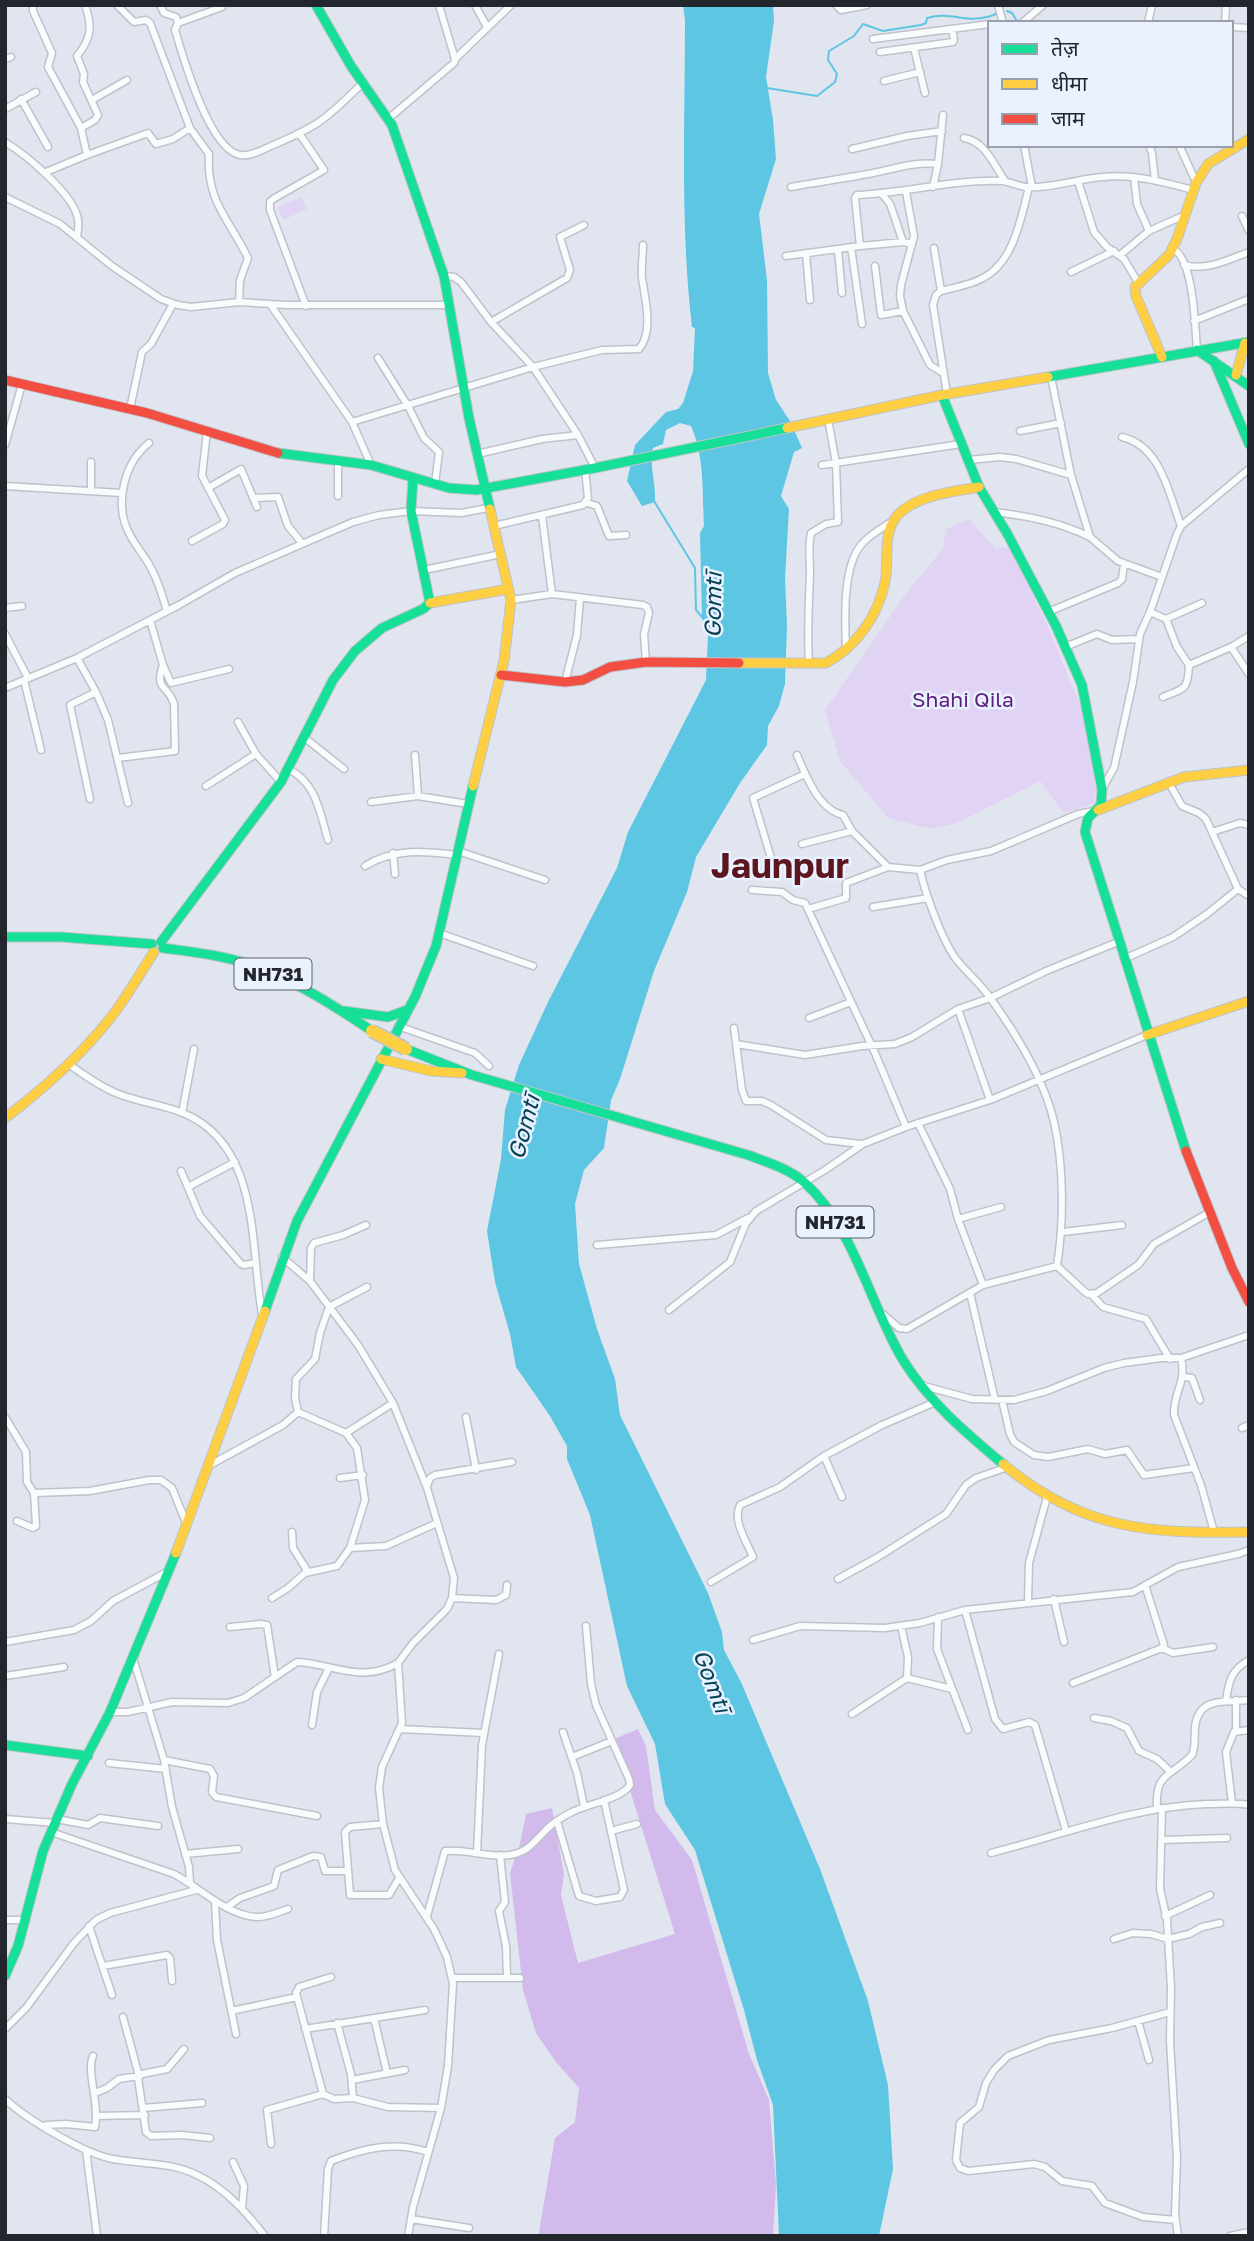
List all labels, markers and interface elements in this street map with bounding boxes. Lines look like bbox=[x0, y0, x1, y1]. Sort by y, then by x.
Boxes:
legend bbox=[988, 21, 1233, 147]
text: तेज़ bbox=[1051, 35, 1079, 61]
text: धीमा bbox=[1051, 70, 1088, 96]
text: जाम bbox=[1051, 105, 1085, 131]
water label: Gomtī bbox=[697, 567, 727, 638]
park label: Shahi Qila bbox=[912, 686, 1014, 712]
district label: Jaunpur bbox=[711, 844, 849, 886]
road number: NH731 bbox=[234, 958, 312, 990]
water label: Gomtī bbox=[501, 1087, 546, 1162]
road number: NH731 bbox=[796, 1206, 874, 1238]
water label: Gomtī bbox=[688, 1645, 739, 1721]

